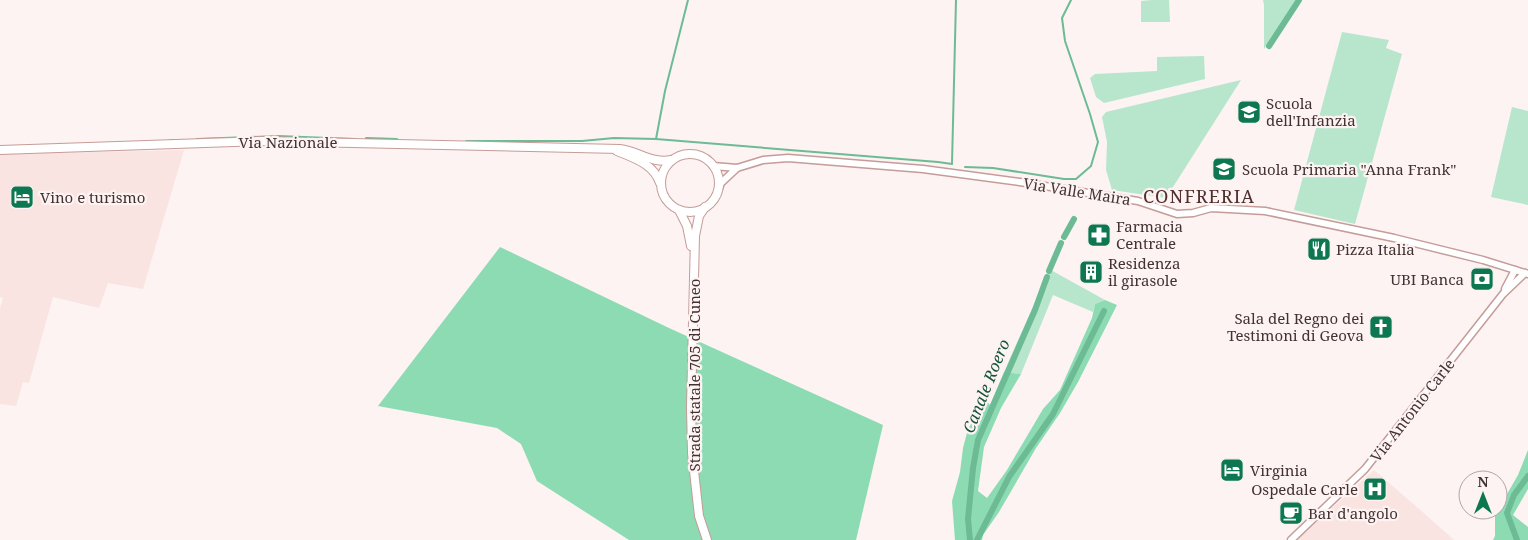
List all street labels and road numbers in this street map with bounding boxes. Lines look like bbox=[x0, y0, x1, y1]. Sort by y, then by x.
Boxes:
street label: Via Nazionale bbox=[238, 132, 338, 152]
street label: Via Valle Maira bbox=[1022, 173, 1132, 209]
street label: Strada statale 705 di Cuneo bbox=[684, 278, 704, 472]
street label: Via Antonio Carle bbox=[1365, 354, 1459, 466]

